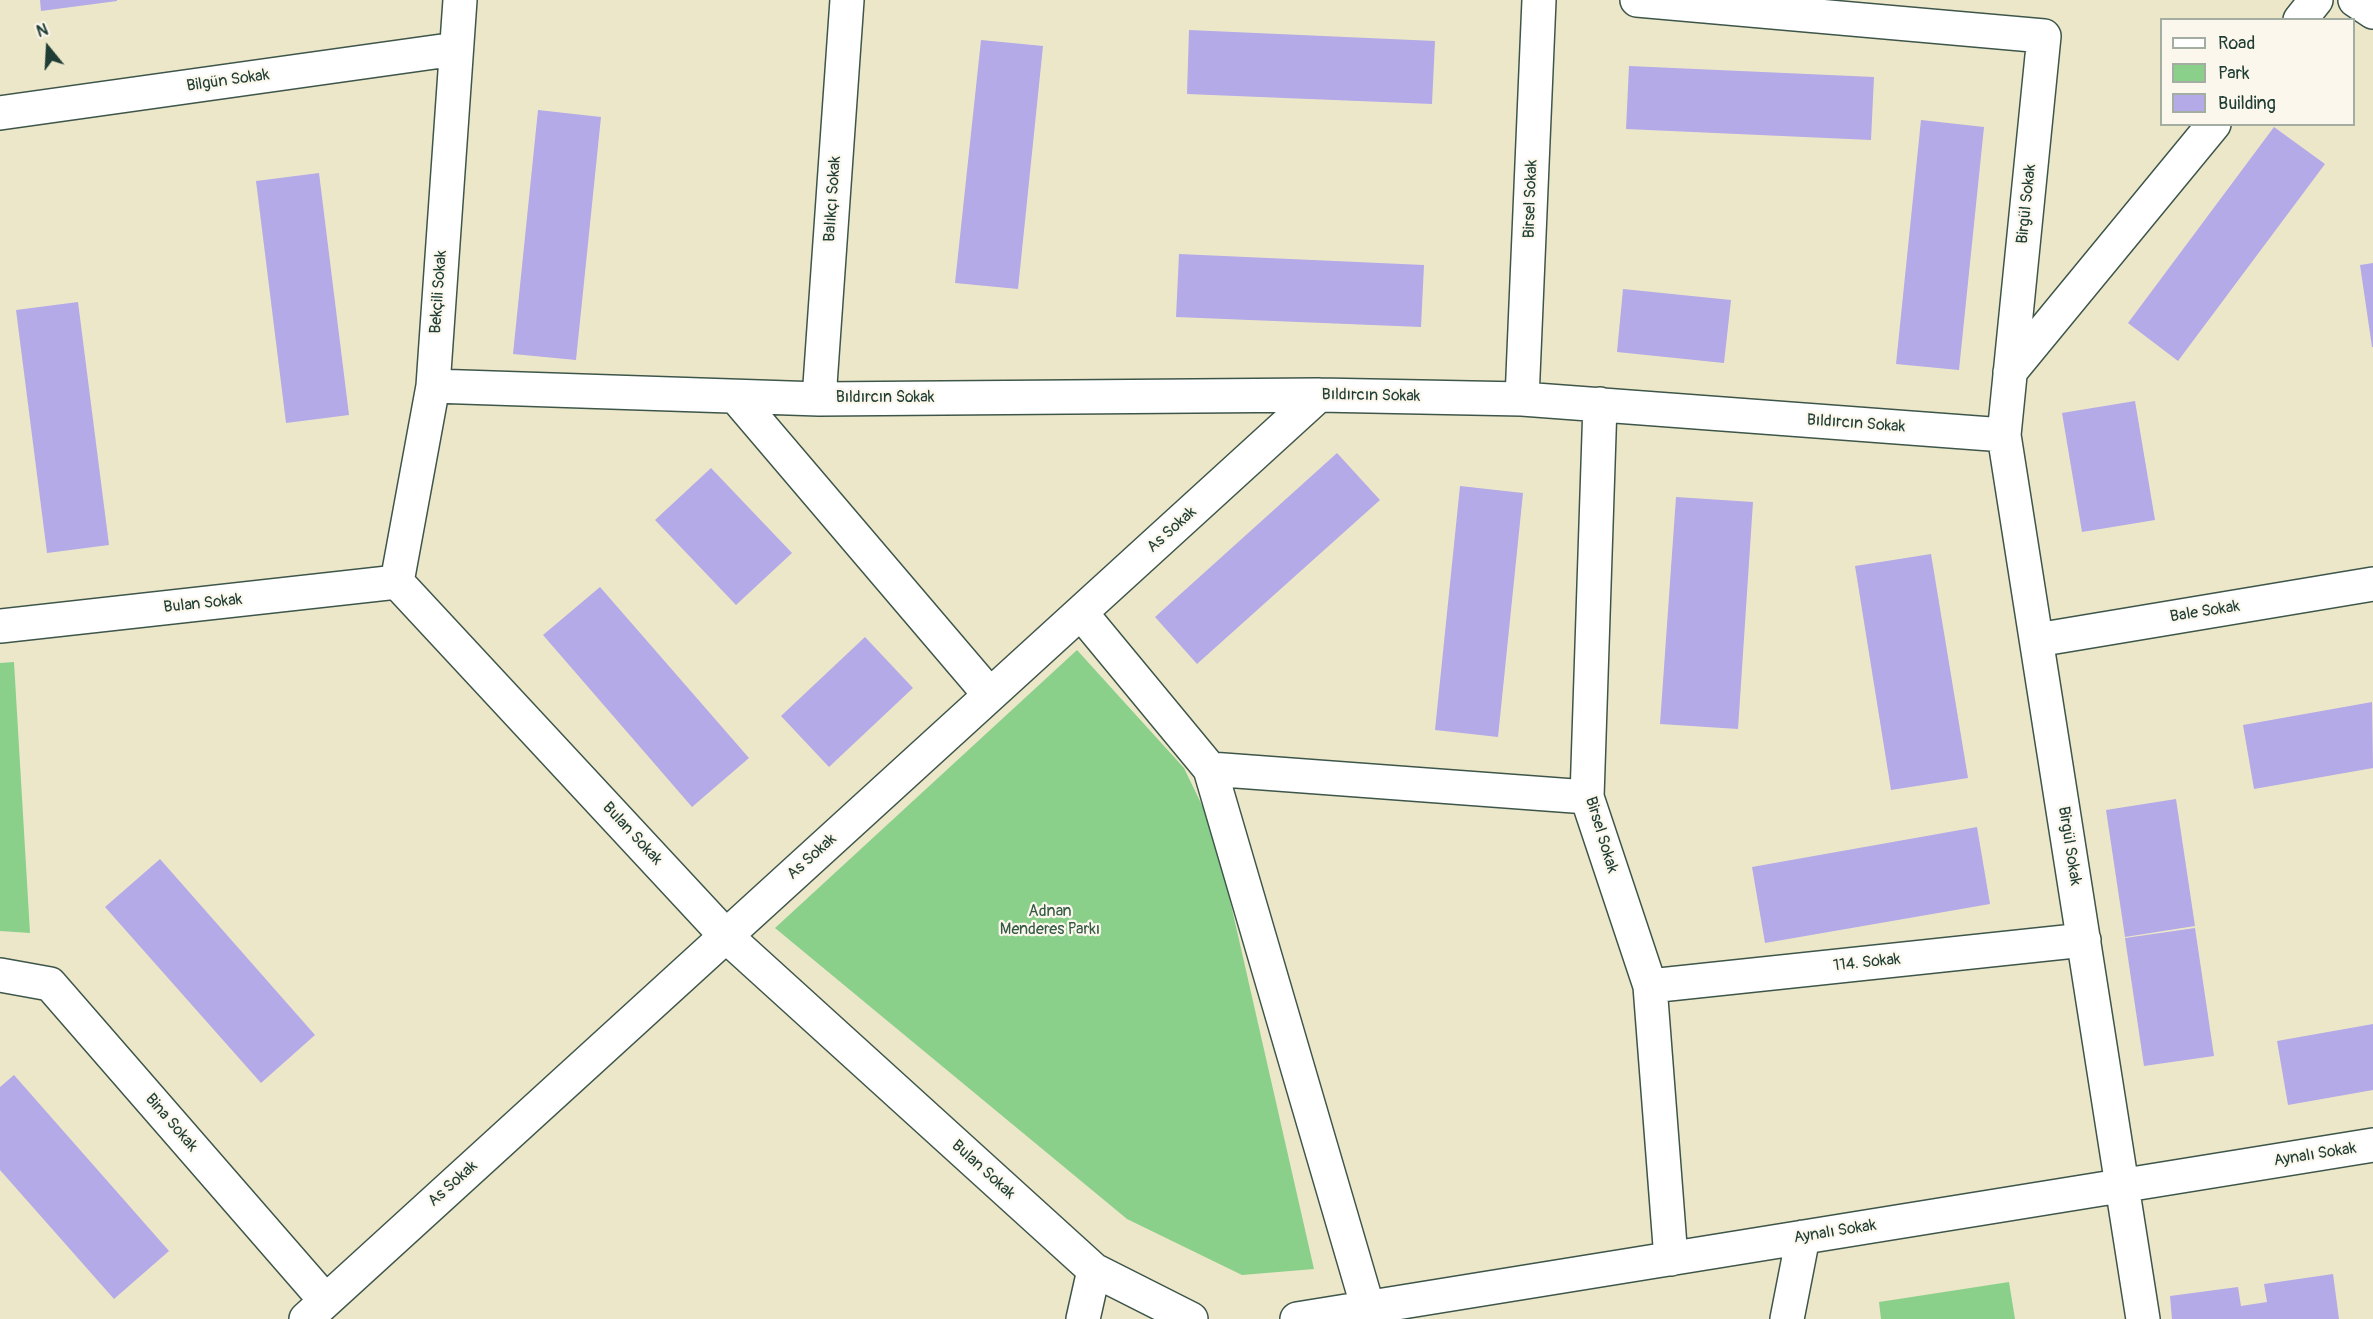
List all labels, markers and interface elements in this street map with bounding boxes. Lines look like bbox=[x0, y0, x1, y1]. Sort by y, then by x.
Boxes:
north arrow bbox=[18, 18, 78, 78]
legend bbox=[2160, 18, 2355, 126]
text: N bbox=[34, 20, 51, 42]
text: Road bbox=[2218, 32, 2255, 55]
text: Park bbox=[2218, 62, 2250, 85]
street label: Bilgün Sokak bbox=[185, 66, 271, 96]
text: Building bbox=[2218, 92, 2276, 115]
street label: Balıkçı Sokak bbox=[820, 155, 846, 243]
street label: Birsel Sokak bbox=[1520, 159, 1542, 239]
street label: Birgül Sokak bbox=[2013, 163, 2041, 245]
street label: Bekçili Sokak bbox=[427, 250, 451, 334]
street label: Bıldırcın Sokak bbox=[1321, 386, 1421, 406]
street label: Bıldırcın Sokak bbox=[836, 388, 934, 408]
street label: Bıldırcın Sokak bbox=[1806, 411, 1906, 437]
street label: As Sokak bbox=[1143, 503, 1201, 557]
street label: Bulan Sokak bbox=[163, 590, 243, 618]
street label: Bale Sokak bbox=[2169, 597, 2241, 627]
street label: Birsel Sokak bbox=[1580, 795, 1622, 875]
street label: Bulan Sokak bbox=[598, 799, 666, 869]
street label: Birgül Sokak bbox=[2053, 805, 2085, 887]
street label: As Sokak bbox=[783, 830, 841, 884]
park label: Adnan Menderes Parkı bbox=[1000, 902, 1100, 940]
street label: 114. Sokak bbox=[1832, 950, 1902, 976]
street label: Bina Sokak bbox=[141, 1090, 201, 1156]
street label: Bulan Sokak bbox=[947, 1136, 1019, 1204]
street label: Aynalı Sokak bbox=[2272, 1139, 2358, 1171]
street label: As Sokak bbox=[424, 1157, 482, 1211]
street label: Aynalı Sokak bbox=[1792, 1216, 1878, 1248]

